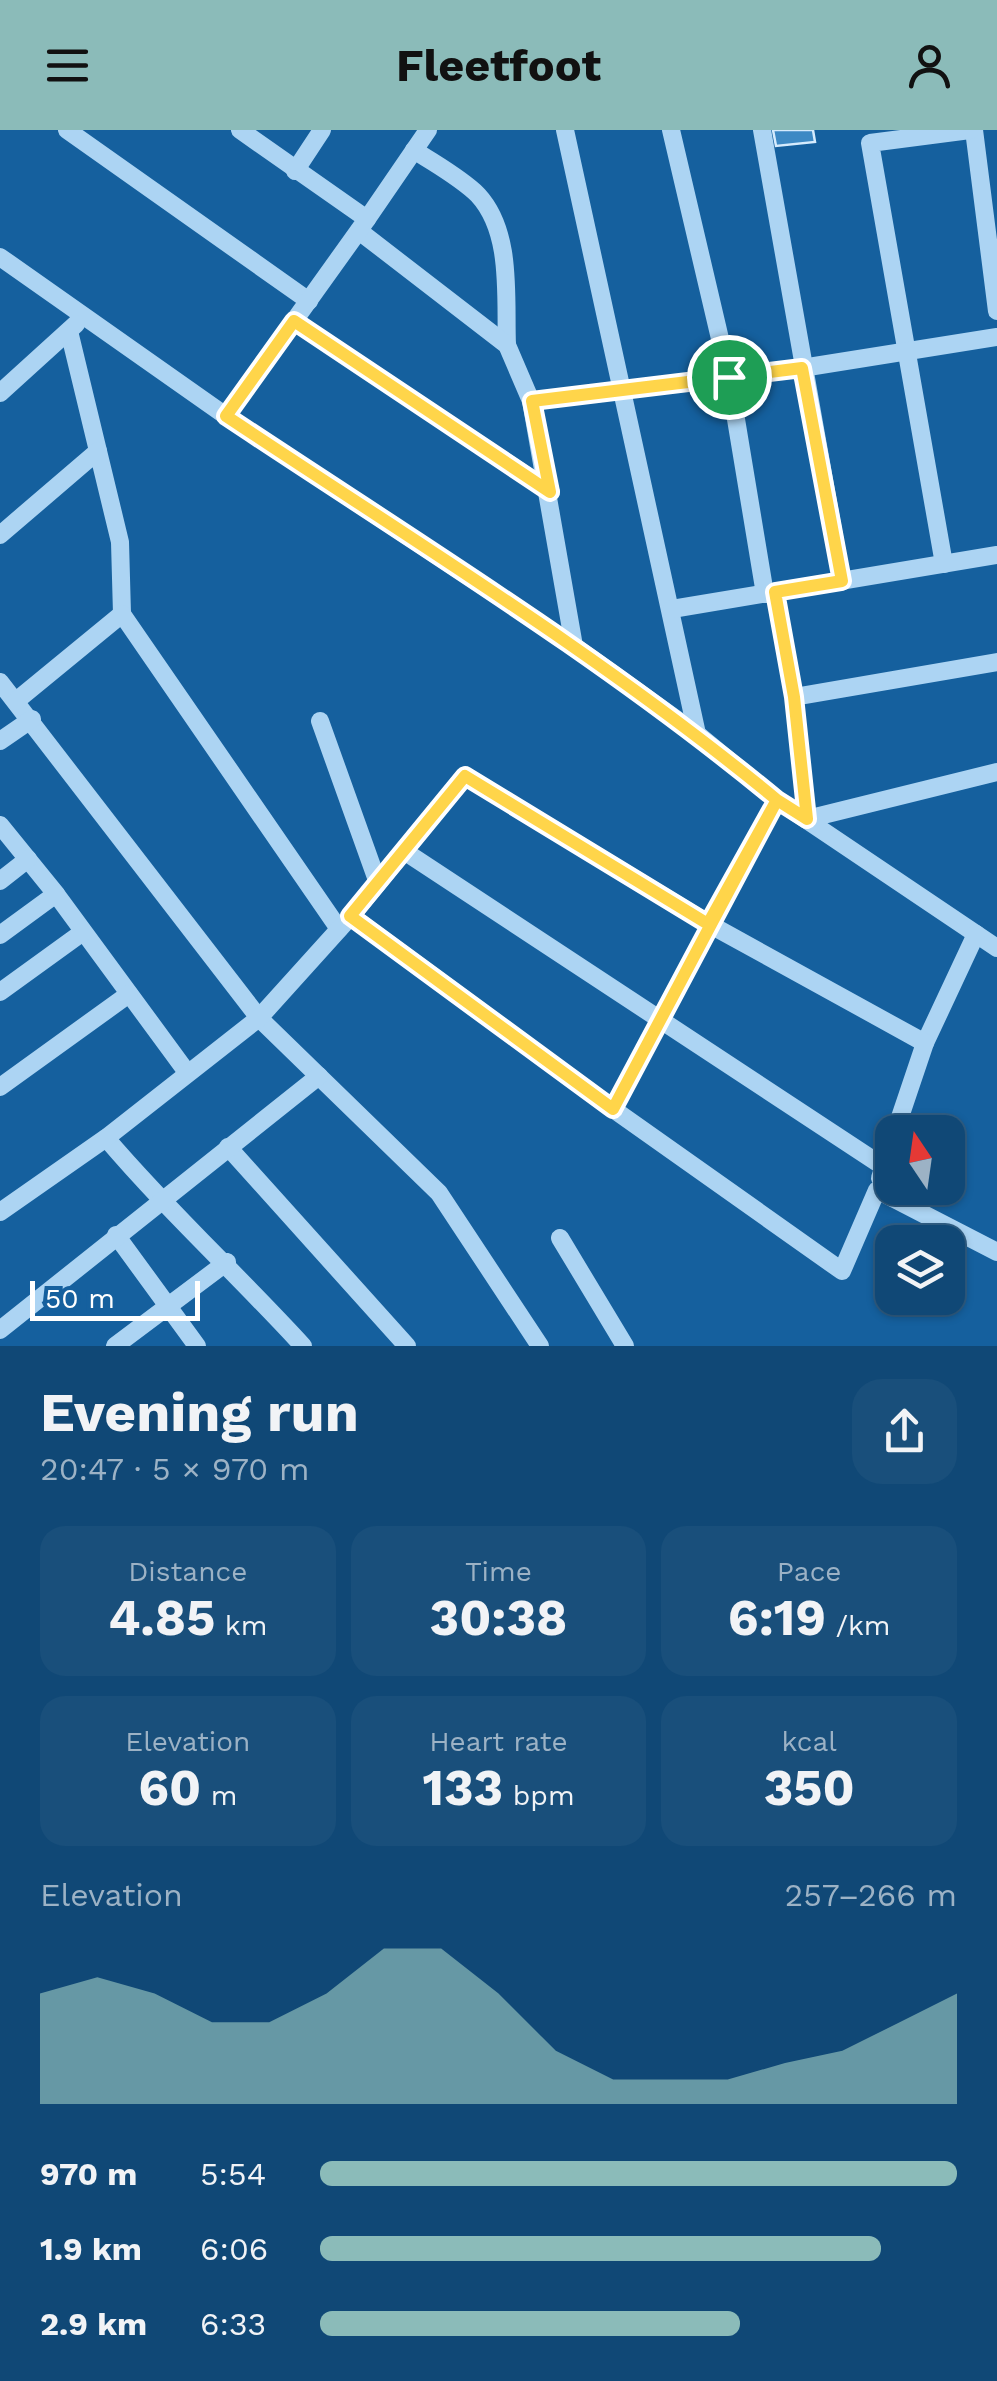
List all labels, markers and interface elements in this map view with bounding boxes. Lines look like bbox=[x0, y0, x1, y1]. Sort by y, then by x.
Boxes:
icon: menu bbox=[40, 38, 95, 93]
icon: person bbox=[902, 38, 957, 93]
text: Fleetfoot bbox=[396, 39, 601, 92]
pin bbox=[687, 335, 772, 420]
icon: arrive bbox=[702, 350, 757, 405]
north arrow bbox=[875, 1115, 965, 1205]
map controls bbox=[875, 1115, 965, 1315]
button: layers bbox=[875, 1225, 965, 1315]
scale bar bbox=[30, 1276, 200, 1320]
text: 50 m bbox=[45, 1282, 115, 1315]
button: share bbox=[852, 1379, 957, 1484]
text: Evening run bbox=[40, 1380, 359, 1444]
text: 20:47 · 5 × 970 m bbox=[40, 1450, 310, 1488]
text: Distance bbox=[128, 1555, 247, 1588]
text: Time bbox=[465, 1555, 532, 1588]
text: Pace bbox=[777, 1555, 842, 1588]
text: 4.85 bbox=[108, 1588, 215, 1647]
text: 30:38 bbox=[430, 1588, 567, 1647]
text: 6:19 bbox=[728, 1588, 826, 1647]
text: km bbox=[215, 1609, 267, 1642]
text: /km bbox=[826, 1609, 890, 1642]
text: Elevation bbox=[125, 1725, 250, 1758]
text: Heart rate bbox=[429, 1725, 568, 1758]
text: kcal bbox=[781, 1725, 837, 1758]
text: 60 bbox=[138, 1758, 201, 1817]
text: 133 bbox=[422, 1758, 503, 1817]
text: 350 bbox=[764, 1758, 855, 1817]
text: m bbox=[201, 1779, 237, 1812]
text: bpm bbox=[503, 1779, 575, 1812]
text: Elevation bbox=[40, 1876, 183, 1914]
text: 257–266 m bbox=[784, 1876, 957, 1914]
text: 970 m bbox=[40, 2155, 137, 2193]
text: 5:54 bbox=[200, 2155, 266, 2193]
text: 1.9 km bbox=[40, 2230, 142, 2268]
text: 6:06 bbox=[200, 2230, 268, 2268]
text: 2.9 km bbox=[40, 2305, 147, 2343]
text: 6:33 bbox=[200, 2305, 266, 2343]

